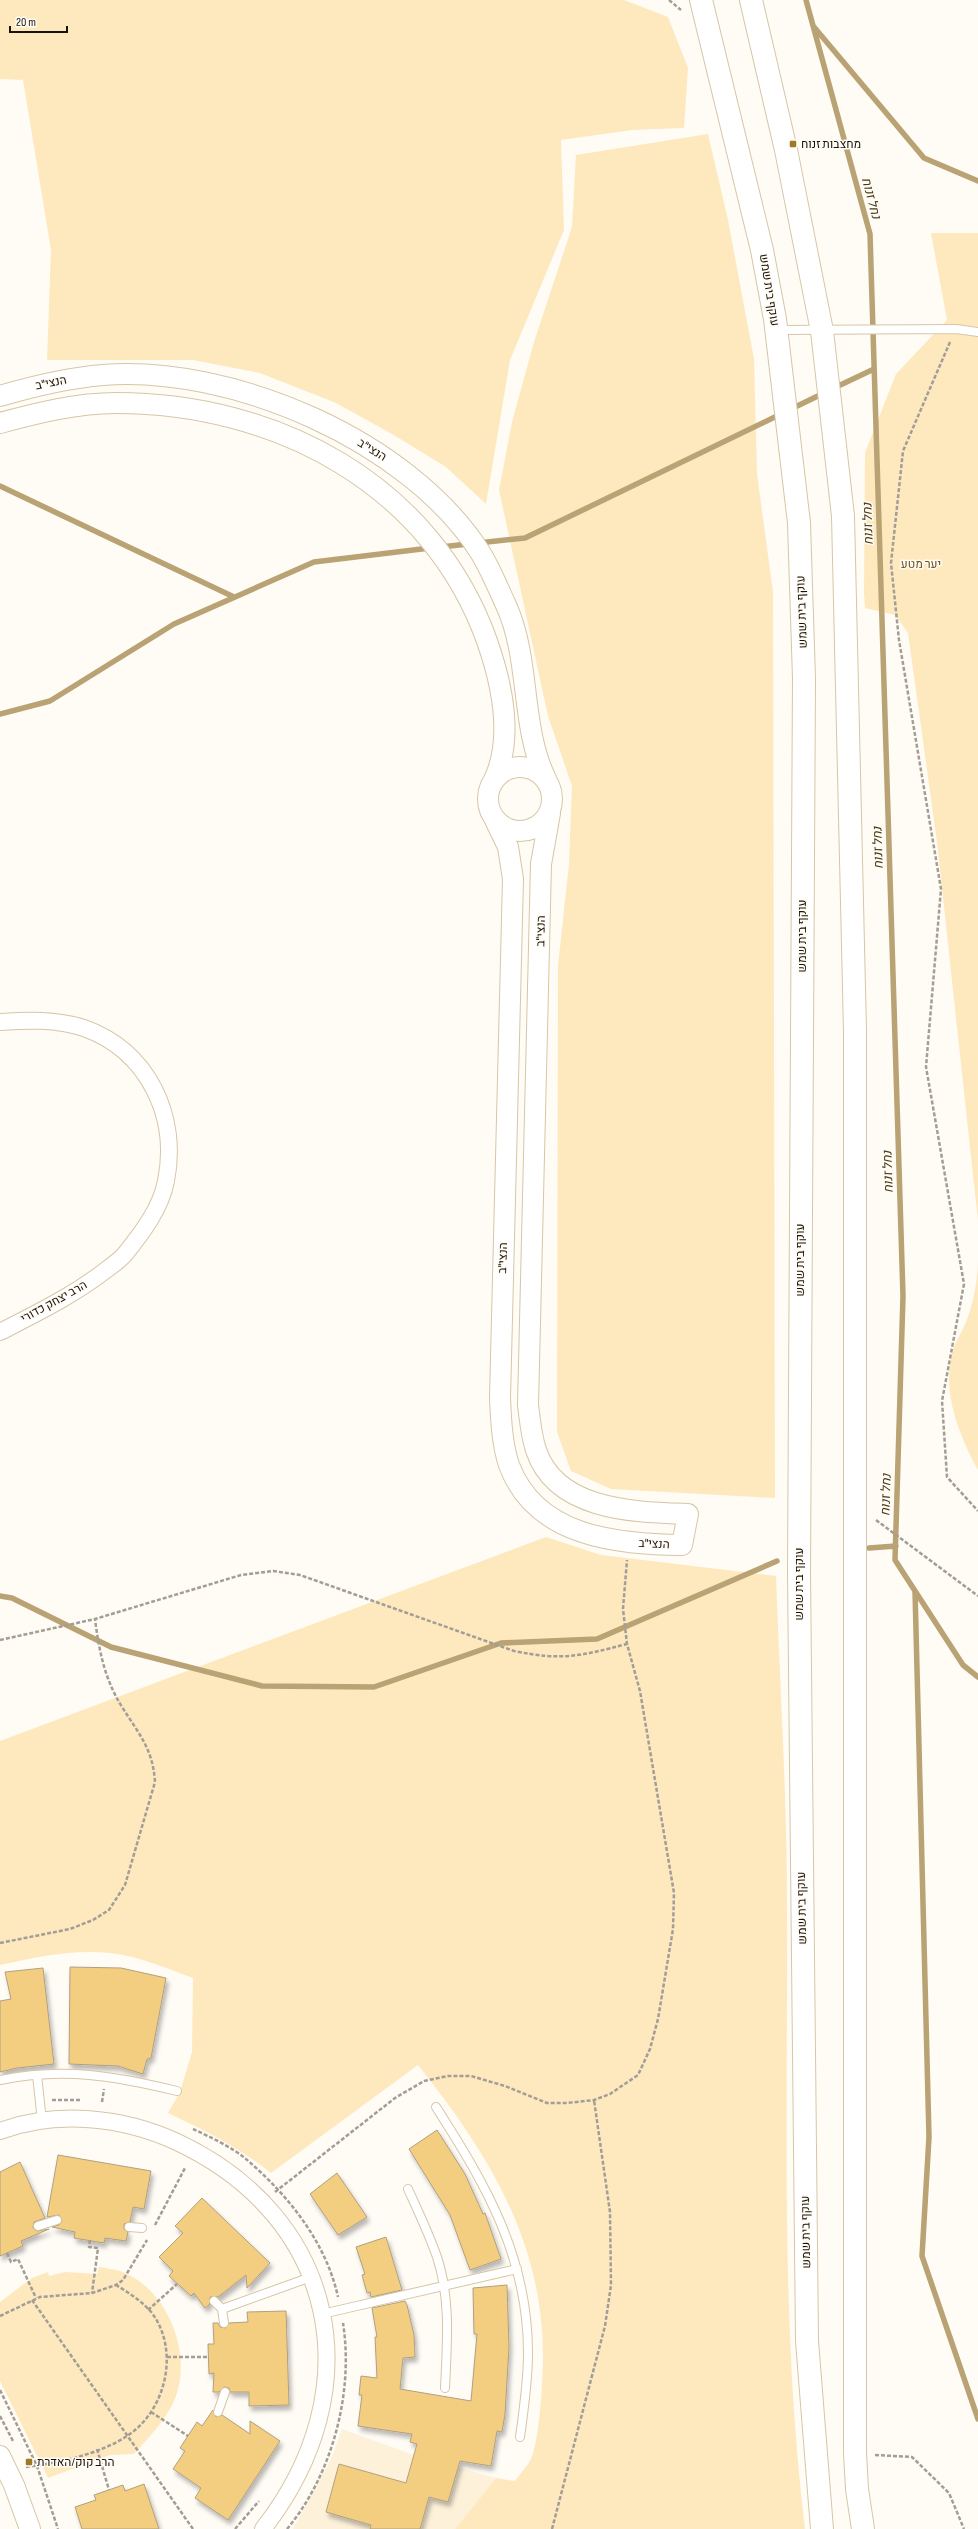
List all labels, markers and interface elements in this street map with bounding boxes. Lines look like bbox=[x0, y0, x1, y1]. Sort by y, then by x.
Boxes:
scale bar bbox=[10, 8, 67, 34]
text: 20 m bbox=[16, 15, 36, 30]
place label: מחצבות זנוח bbox=[801, 137, 861, 152]
marker: מחצבות זנוח bbox=[788, 139, 798, 149]
water label: נחל זנוח bbox=[858, 175, 885, 222]
street label: עוקף בית שמש bbox=[756, 253, 782, 327]
street label: הנצי"ב bbox=[34, 373, 68, 393]
street label: הנצי"ב bbox=[355, 435, 389, 465]
water label: נחל זנוח bbox=[859, 501, 877, 545]
park label: יער מטע bbox=[901, 557, 941, 572]
street label: עוקף בית שמש bbox=[793, 575, 811, 649]
water label: נחל זנוח bbox=[869, 825, 887, 869]
street label: עוקף בית שמש bbox=[795, 900, 810, 972]
street label: הנצי"ב bbox=[533, 915, 549, 947]
water label: נחל זנוח bbox=[879, 1149, 897, 1193]
street label: עוקף בית שמש bbox=[793, 1224, 808, 1296]
street label: הנצי"ב bbox=[495, 1242, 511, 1274]
street label: הרב יצחק כדורי bbox=[18, 1278, 90, 1326]
water label: נחל זנוח bbox=[877, 1472, 895, 1516]
street label: הנצי"ב bbox=[638, 1536, 670, 1552]
street label: עוקף בית שמש bbox=[792, 1548, 807, 1620]
street label: עוקף בית שמש bbox=[794, 1871, 810, 1945]
street label: עוקף בית שמש bbox=[798, 2195, 814, 2269]
place label: הרב קוק/האדרת bbox=[37, 2455, 115, 2470]
marker: הרב קוק/האדרת bbox=[24, 2457, 34, 2467]

